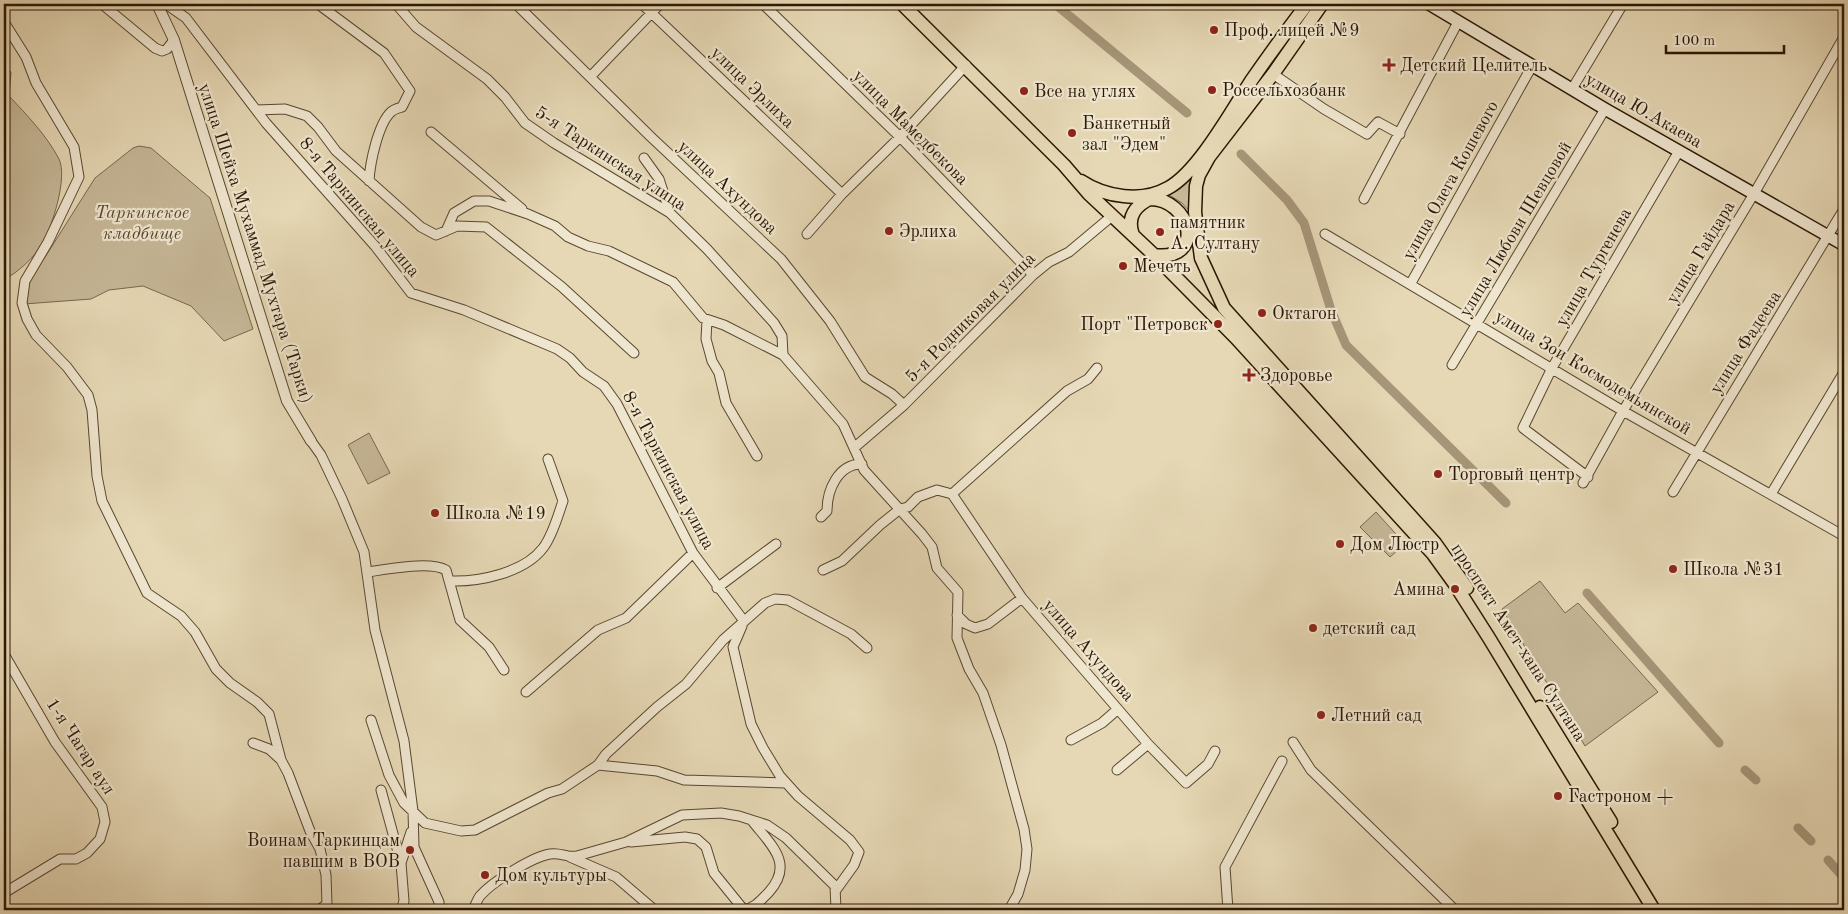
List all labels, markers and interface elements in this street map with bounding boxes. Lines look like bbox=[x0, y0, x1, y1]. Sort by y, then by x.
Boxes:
place label: Проф. лицей №9 bbox=[1224, 22, 1360, 41]
scale bar bbox=[1666, 22, 1783, 54]
marker: Проф. лицей №9 bbox=[1208, 24, 1220, 36]
text: 100 m bbox=[1673, 34, 1715, 49]
street label: улица Эрлиха bbox=[707, 43, 798, 132]
place label: Детский Целитель bbox=[1400, 57, 1547, 75]
marker: Детский Целитель bbox=[1382, 58, 1396, 72]
street label: улица Мамедбекова bbox=[849, 66, 972, 189]
street label: улица Ю.Акаева bbox=[1582, 70, 1705, 152]
street label: улица Шейха Мухаммад Мухтара (Тарки) bbox=[195, 81, 316, 406]
place label: Россельхозбанк bbox=[1222, 82, 1346, 100]
place label: Все на углях bbox=[1034, 83, 1136, 101]
marker: Россельхозбанк bbox=[1206, 84, 1218, 96]
marker: Все на углях bbox=[1018, 85, 1030, 97]
street label: улица Олега Кошевого bbox=[1400, 98, 1502, 263]
street label: 5-я Таркинская улица bbox=[532, 103, 689, 214]
place label: Банкетный зал "Эдем" bbox=[1082, 115, 1171, 154]
marker: Банкетный зал "Эдем" bbox=[1066, 127, 1078, 139]
street label: 8-я Таркинская улица bbox=[296, 134, 423, 281]
street label: улица Ахундова bbox=[674, 137, 781, 238]
street label: улица Любови Шевцовой bbox=[1456, 139, 1575, 320]
street label: улица Гайдара bbox=[1663, 198, 1739, 307]
park label: Таркинское кладбище bbox=[95, 204, 189, 243]
street label: улица Тургенева bbox=[1553, 205, 1635, 330]
place label: памятник А. Султану bbox=[1170, 214, 1261, 253]
place label: Эрлиха bbox=[899, 223, 957, 241]
marker: Эрлиха bbox=[883, 225, 895, 237]
marker: памятник А. Султану bbox=[1154, 226, 1166, 238]
street label: 5-я Родниковая улица bbox=[902, 249, 1039, 386]
place label: Мечеть bbox=[1133, 258, 1191, 276]
marker: Мечеть bbox=[1117, 260, 1129, 272]
street label: улица Фадеева bbox=[1707, 288, 1785, 397]
place label: Октагон bbox=[1272, 305, 1337, 323]
marker: Октагон bbox=[1256, 307, 1268, 319]
street label: улица Зои Космодемьянской bbox=[1491, 307, 1694, 439]
place label: Порт "Петровск bbox=[1080, 316, 1208, 334]
marker: Порт "Петровск bbox=[1212, 318, 1224, 330]
place label: Здоровье bbox=[1260, 367, 1333, 385]
marker: Здоровье bbox=[1242, 368, 1256, 382]
street label: 8-я Таркинская улица bbox=[619, 388, 718, 553]
place label: Торговый центр bbox=[1448, 466, 1575, 484]
marker: Торговый центр bbox=[1432, 468, 1444, 480]
place label: Школа №19 bbox=[445, 505, 546, 523]
marker: Школа №19 bbox=[429, 507, 441, 519]
place label: Дом Люстр bbox=[1350, 536, 1439, 554]
marker: Дом Люстр bbox=[1334, 538, 1346, 550]
street label: проспект Амет-хана Султана bbox=[1447, 540, 1589, 745]
place label: Школа №31 bbox=[1683, 561, 1784, 579]
marker: Школа №31 bbox=[1667, 563, 1679, 575]
place label: Амина bbox=[1392, 581, 1445, 599]
marker: Амина bbox=[1449, 583, 1461, 595]
street label: улица Ахундова bbox=[1039, 596, 1137, 705]
place label: детский сад bbox=[1323, 620, 1416, 638]
marker: детский сад bbox=[1307, 622, 1319, 634]
street label: 1-я Чагар аул bbox=[42, 695, 118, 798]
place label: Летний сад bbox=[1331, 707, 1422, 725]
marker: Летний сад bbox=[1315, 709, 1327, 721]
place label: Гастроном + bbox=[1568, 788, 1673, 806]
marker: Гастроном + bbox=[1552, 790, 1564, 802]
place label: Воинам Таркинцам павшим в ВОВ bbox=[247, 832, 400, 871]
marker: Воинам Таркинцам павшим в ВОВ bbox=[404, 844, 416, 856]
place label: Дом культуры bbox=[495, 867, 607, 885]
marker: Дом культуры bbox=[479, 869, 491, 881]

